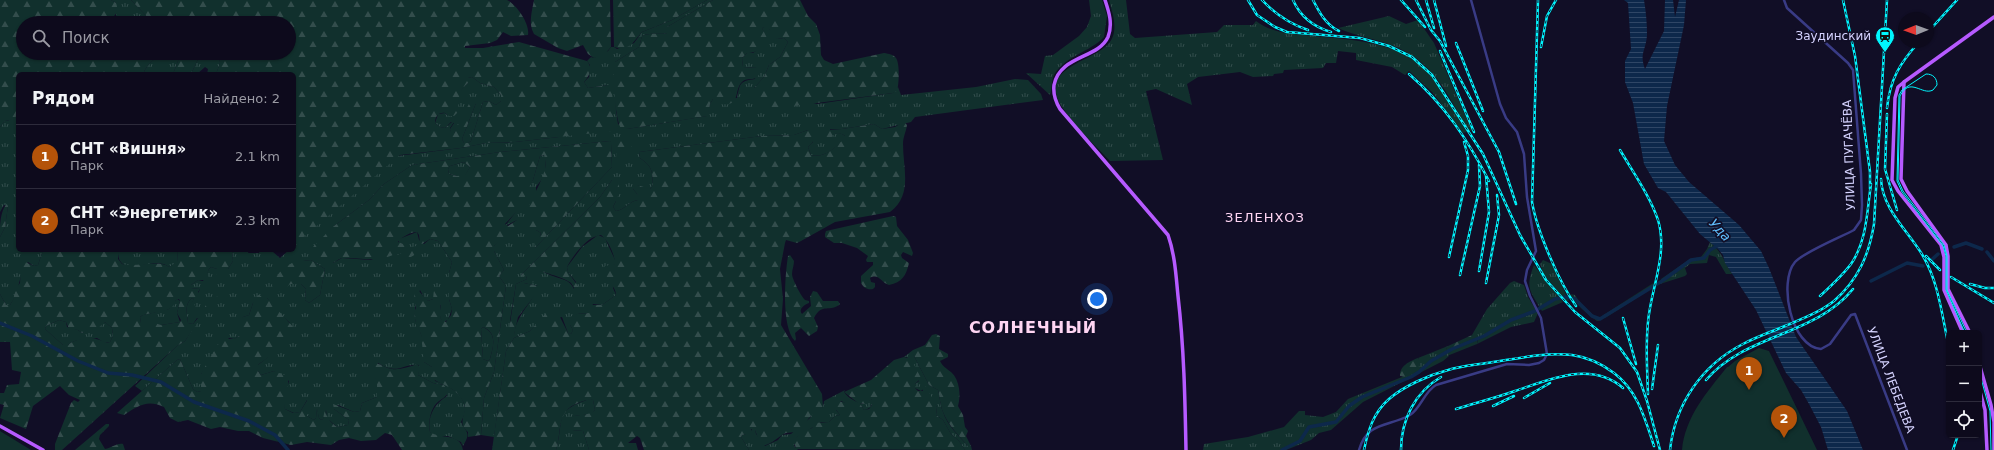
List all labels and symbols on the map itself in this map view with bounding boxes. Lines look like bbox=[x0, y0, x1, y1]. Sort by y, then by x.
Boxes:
north arrow bbox=[1898, 12, 1934, 48]
station icon: Заудинский bbox=[1874, 25, 1896, 53]
place label: Заудинский bbox=[1795, 29, 1871, 43]
street label: УЛИЦА ПУГАЧЁВА bbox=[1839, 99, 1858, 211]
district label: ЗЕЛЕНХОЗ bbox=[1225, 210, 1305, 225]
water label: Уда bbox=[1706, 216, 1734, 244]
your location bbox=[1087, 289, 1107, 309]
district label: СОЛНЕЧНЫЙ bbox=[969, 318, 1097, 337]
street label: УЛИЦА ЛЕБЕДЕВА bbox=[1864, 325, 1918, 436]
pin: 1 bbox=[1736, 357, 1762, 390]
pin: 2 bbox=[1771, 405, 1797, 438]

